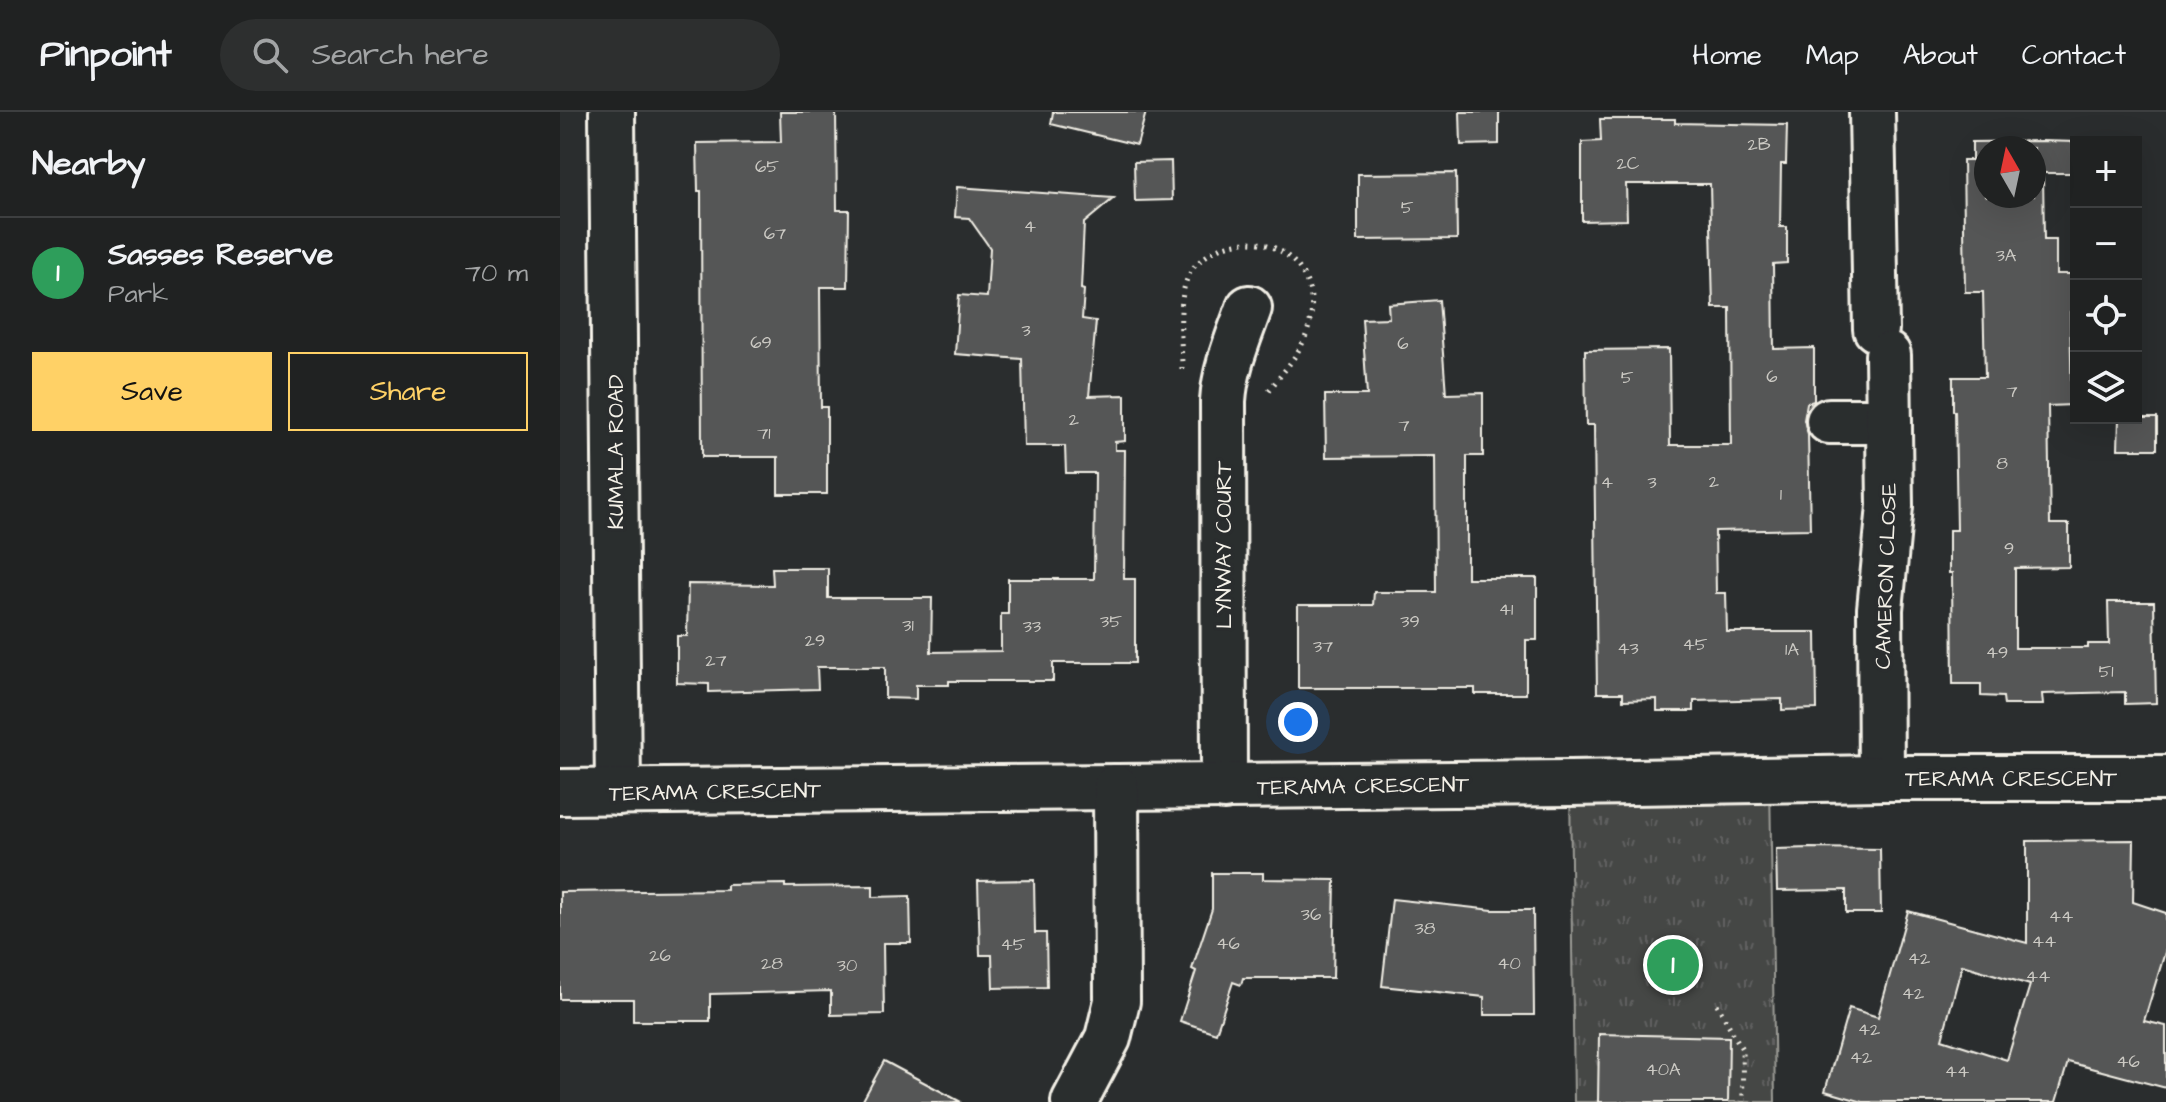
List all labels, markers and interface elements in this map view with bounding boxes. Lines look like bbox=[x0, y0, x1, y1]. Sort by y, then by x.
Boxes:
search box bbox=[220, 19, 780, 91]
text: Pinpoint bbox=[40, 29, 172, 81]
icon: search bbox=[248, 33, 292, 77]
text: Search here bbox=[312, 34, 489, 76]
text: Home bbox=[1692, 36, 1762, 75]
text: Map bbox=[1806, 36, 1859, 75]
text: About bbox=[1903, 36, 1978, 75]
text: Contact bbox=[2022, 36, 2126, 75]
house number: 2B bbox=[1747, 132, 1771, 157]
north arrow bbox=[1974, 136, 2046, 208]
map controls bbox=[2070, 136, 2142, 424]
button: + bbox=[2070, 136, 2142, 208]
text: Nearby bbox=[32, 140, 146, 188]
house number: 2C bbox=[1616, 151, 1640, 176]
house number: 65 bbox=[755, 154, 779, 179]
house number: 5 bbox=[1401, 195, 1414, 220]
button: − bbox=[2070, 208, 2142, 280]
house number: 4 bbox=[1024, 214, 1036, 239]
house number: 67 bbox=[764, 221, 786, 246]
text: Sasses Reserve bbox=[108, 234, 333, 276]
house number: 3A bbox=[1996, 243, 2017, 268]
text: 1 bbox=[56, 255, 60, 291]
text: 70 m bbox=[465, 255, 528, 291]
text: Park bbox=[108, 276, 168, 312]
button: locate bbox=[2070, 280, 2142, 352]
house number: 3 bbox=[1021, 318, 1031, 343]
house number: 69 bbox=[750, 330, 772, 355]
house number: 6 bbox=[1397, 331, 1409, 356]
button: Save bbox=[32, 352, 272, 431]
button: Share bbox=[288, 352, 528, 431]
button: layers bbox=[2070, 352, 2142, 424]
house number: 6 bbox=[1766, 364, 1778, 389]
house number: 5 bbox=[1621, 365, 1634, 390]
street label: KUMALA ROAD bbox=[601, 375, 632, 529]
house number: 7 bbox=[2006, 379, 2018, 404]
house number: 2 bbox=[1069, 407, 1080, 432]
house number: 7 bbox=[1398, 413, 1410, 438]
house number: 71 bbox=[757, 421, 771, 446]
house number: 8 bbox=[1996, 451, 2008, 476]
street label: LYNWAY COURT bbox=[1209, 461, 1240, 629]
house number: 2 bbox=[1709, 469, 1720, 494]
house number: 4 bbox=[1601, 470, 1613, 495]
house number: 3 bbox=[1647, 470, 1657, 495]
house number: 1 bbox=[1780, 482, 1782, 507]
street label: CAMERON CLOSE bbox=[1868, 482, 1905, 670]
house number: 9 bbox=[2004, 536, 2014, 561]
house number: 41 bbox=[1499, 597, 1513, 622]
house number: 35 bbox=[1100, 609, 1122, 634]
house number: 39 bbox=[1400, 609, 1420, 634]
house number: 31 bbox=[902, 613, 914, 638]
house number: 33 bbox=[1023, 614, 1041, 639]
house number: 29 bbox=[805, 628, 825, 653]
house number: 45 bbox=[1683, 632, 1708, 657]
house number: 37 bbox=[1313, 634, 1333, 659]
house number: 43 bbox=[1617, 636, 1639, 661]
house number: 1A bbox=[1785, 637, 1799, 662]
house number: 49 bbox=[1986, 640, 2008, 665]
house number: 27 bbox=[705, 648, 727, 673]
house number: 51 bbox=[2098, 659, 2114, 684]
your location bbox=[1278, 702, 1318, 742]
street label: TERAMA CRESCENT bbox=[1905, 764, 2117, 795]
street label: TERAMA CRESCENT bbox=[1257, 769, 1470, 804]
street label: TERAMA CRESCENT bbox=[609, 775, 822, 810]
house number: 36 bbox=[1301, 902, 1321, 927]
house number: 44 bbox=[2049, 904, 2073, 929]
house number: 38 bbox=[1415, 916, 1436, 941]
house number: 44 bbox=[2032, 929, 2056, 954]
house number: 46 bbox=[1216, 931, 1240, 956]
house number: 45 bbox=[1001, 932, 1026, 957]
pin: 1 bbox=[1647, 935, 1699, 995]
house number: 26 bbox=[649, 943, 671, 968]
house number: 42 bbox=[1908, 946, 1931, 971]
house number: 28 bbox=[761, 951, 783, 976]
house number: 40 bbox=[1497, 951, 1521, 976]
house number: 30 bbox=[837, 953, 857, 978]
house number: 44 bbox=[2026, 964, 2050, 989]
house number: 42 bbox=[1902, 981, 1925, 1006]
house number: 42 bbox=[1858, 1017, 1881, 1042]
house number: 42 bbox=[1850, 1045, 1873, 1070]
house number: 46 bbox=[2116, 1049, 2140, 1074]
house number: 40A bbox=[1645, 1057, 1681, 1082]
house number: 44 bbox=[1945, 1059, 1969, 1084]

